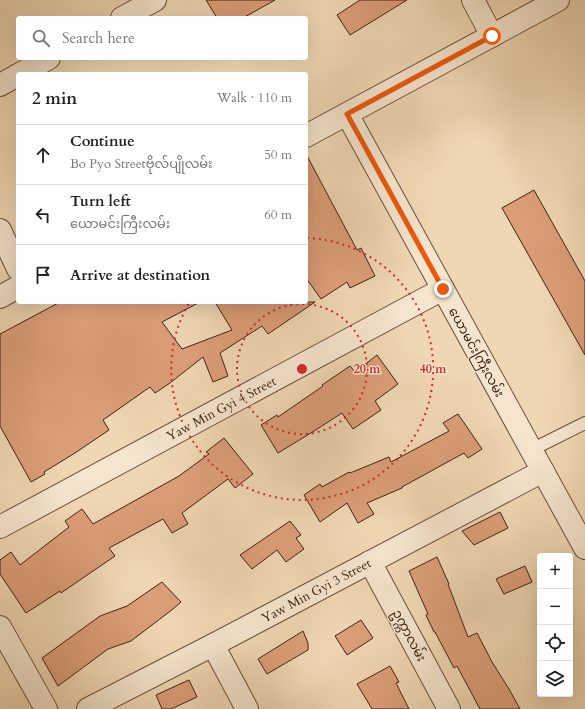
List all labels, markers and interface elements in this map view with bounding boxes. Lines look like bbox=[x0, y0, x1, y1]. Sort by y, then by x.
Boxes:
search box bbox=[16, 16, 308, 60]
icon: search bbox=[30, 27, 52, 49]
route start bbox=[483, 27, 501, 45]
text: Search here bbox=[62, 28, 135, 48]
text: 2 min bbox=[32, 87, 77, 110]
text: Walk · 110 m bbox=[217, 89, 292, 107]
text: Continue bbox=[70, 131, 135, 151]
icon: ahead bbox=[32, 144, 54, 166]
text: 50 m bbox=[264, 146, 292, 164]
text: Bo Pyo Streetဗိုလ်ပျိုလမ်း bbox=[70, 155, 213, 173]
text: Turn left bbox=[70, 191, 131, 211]
icon: left bbox=[32, 204, 54, 226]
text: 60 m bbox=[264, 206, 292, 224]
text: ယောမင်းကြီးလမ်း bbox=[70, 215, 170, 233]
icon: arrive bbox=[32, 264, 54, 286]
text: Arrive at destination bbox=[70, 265, 210, 285]
route end bbox=[434, 280, 452, 298]
street label: ယောမင်းကြီးလမ်း bbox=[443, 304, 508, 401]
text: 20 m bbox=[354, 361, 381, 377]
text: 40 m bbox=[420, 361, 447, 377]
centre of rings bbox=[295, 362, 309, 376]
street label: Yaw Min Gyi 4 Street bbox=[163, 372, 279, 445]
map controls bbox=[537, 553, 573, 697]
button: + bbox=[537, 553, 573, 589]
street label: Yaw Min Gyi 3 Street bbox=[258, 554, 374, 627]
button: − bbox=[537, 589, 573, 625]
street label: ဥက္ကာလမ်း bbox=[387, 606, 430, 665]
button: locate bbox=[537, 625, 573, 661]
button: layers bbox=[537, 661, 573, 697]

